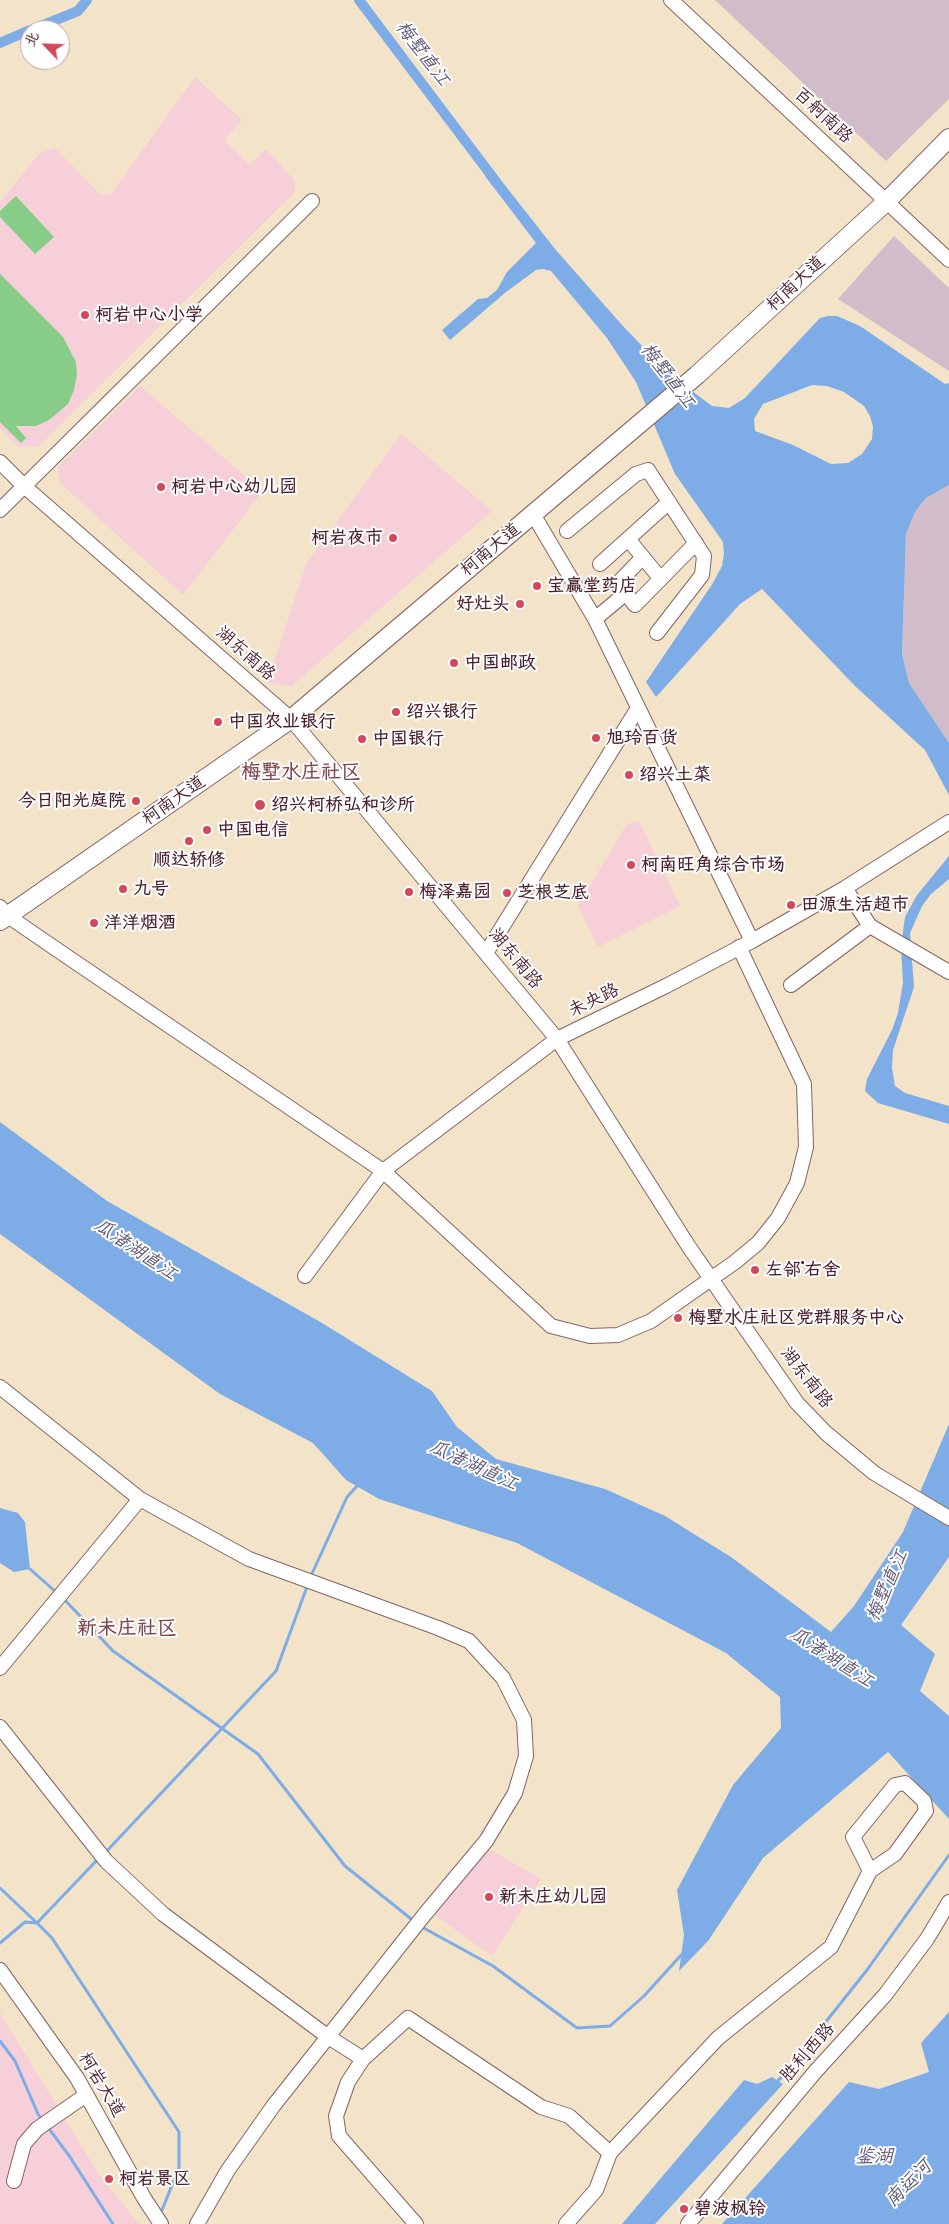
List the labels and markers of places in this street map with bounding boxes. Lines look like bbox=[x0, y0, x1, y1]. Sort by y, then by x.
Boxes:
place label: 柯岩中心小学 bbox=[95, 304, 203, 326]
marker: 柯岩中心小学 bbox=[79, 309, 91, 321]
place label: 柯岩中心幼儿园 bbox=[171, 476, 297, 498]
marker: 柯岩中心幼儿园 bbox=[155, 481, 167, 493]
place label: 柯岩夜市 bbox=[311, 527, 383, 549]
marker: 柯岩夜市 bbox=[387, 532, 399, 544]
place label: 宝赢堂药店 bbox=[547, 575, 637, 597]
marker: 宝赢堂药店 bbox=[531, 580, 543, 592]
place label: 好灶头 bbox=[456, 593, 510, 615]
marker: 好灶头 bbox=[514, 598, 526, 610]
place label: 中国邮政 bbox=[464, 652, 536, 674]
marker: 中国邮政 bbox=[448, 657, 460, 669]
place label: 绍兴银行 bbox=[406, 701, 478, 723]
marker: 绍兴银行 bbox=[390, 706, 402, 718]
place label: 中国农业银行 bbox=[228, 711, 336, 733]
marker: 中国农业银行 bbox=[212, 716, 224, 728]
place label: 旭玲百货 bbox=[606, 727, 678, 749]
place label: 中国银行 bbox=[372, 728, 444, 750]
marker: 旭玲百货 bbox=[590, 732, 602, 744]
marker: 中国银行 bbox=[356, 733, 368, 745]
place label: 绍兴土菜 bbox=[639, 764, 711, 786]
marker: 绍兴土菜 bbox=[623, 769, 635, 781]
place label: 今日阳光庭院 bbox=[18, 790, 126, 812]
place label: 绍兴柯桥弘和诊所 bbox=[271, 794, 415, 816]
marker: 今日阳光庭院 bbox=[130, 795, 142, 807]
marker: 绍兴柯桥弘和诊所 bbox=[253, 798, 267, 812]
place label: 中国电信 bbox=[217, 819, 289, 841]
marker: 中国电信 bbox=[201, 824, 213, 836]
marker: 顺达轿修 bbox=[183, 835, 195, 847]
place label: 顺达轿修 bbox=[153, 849, 225, 871]
place label: 柯南旺角综合市场 bbox=[641, 854, 785, 876]
marker: 柯南旺角综合市场 bbox=[625, 859, 637, 871]
place label: 九号 bbox=[133, 878, 169, 900]
place label: 梅泽嘉园 bbox=[419, 881, 491, 903]
place label: 芝根芝底 bbox=[517, 882, 589, 904]
marker: 九号 bbox=[117, 883, 129, 895]
marker: 梅泽嘉园 bbox=[403, 886, 415, 898]
marker: 芝根芝底 bbox=[501, 887, 513, 899]
place label: 田源生活超市 bbox=[801, 894, 909, 916]
marker: 田源生活超市 bbox=[785, 899, 797, 911]
place label: 洋洋烟酒 bbox=[104, 912, 176, 934]
marker: 洋洋烟酒 bbox=[88, 917, 100, 929]
place label: 左邻˙右舍 bbox=[765, 1259, 840, 1281]
marker: 左邻˙右舍 bbox=[749, 1264, 761, 1276]
place label: 梅墅水庄社区党群服务中心 bbox=[688, 1307, 904, 1329]
marker: 梅墅水庄社区党群服务中心 bbox=[672, 1312, 684, 1324]
place label: 新未庄幼儿园 bbox=[499, 1886, 607, 1908]
marker: 新未庄幼儿园 bbox=[483, 1891, 495, 1903]
place label: 柯岩景区 bbox=[119, 2168, 191, 2190]
marker: 柯岩景区 bbox=[103, 2173, 115, 2185]
place label: 碧波枫铃 bbox=[694, 2198, 766, 2220]
marker: 碧波枫铃 bbox=[678, 2203, 690, 2215]

